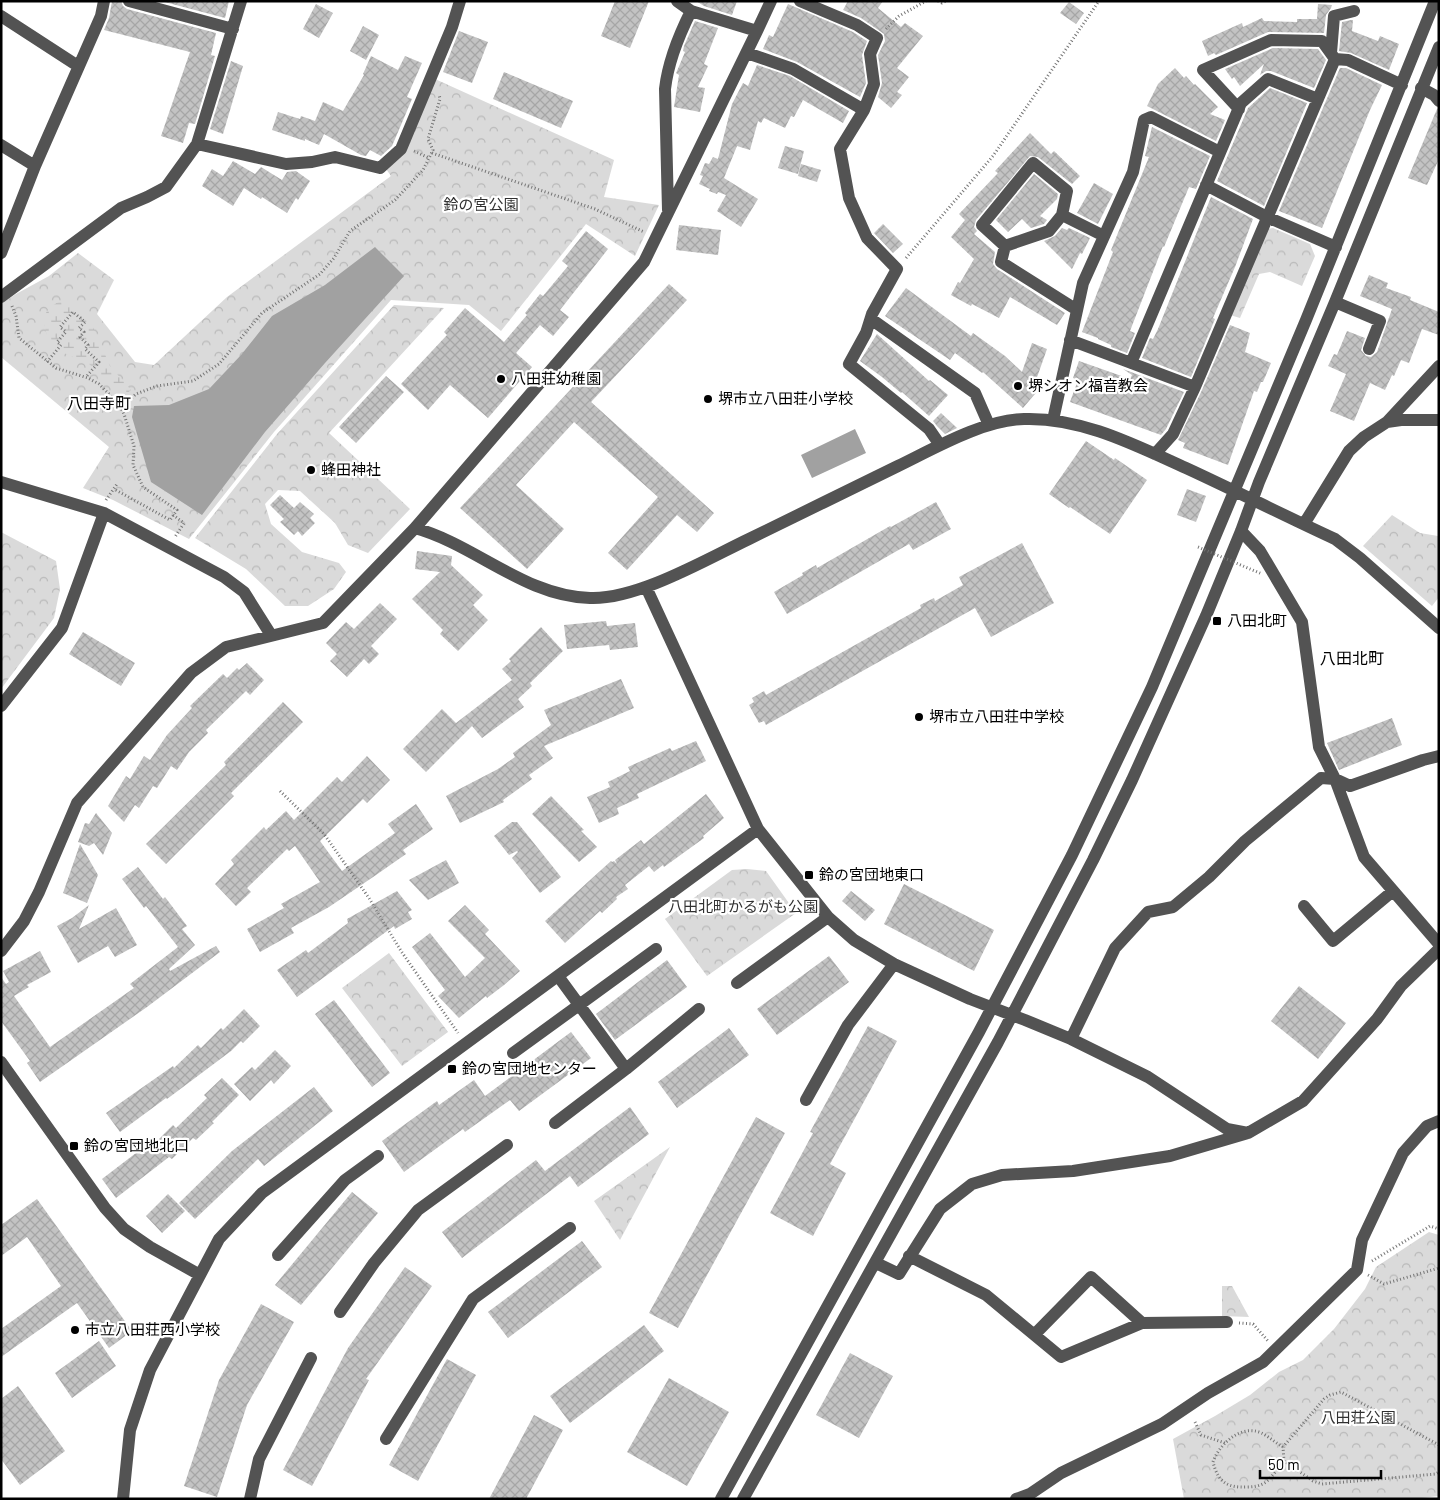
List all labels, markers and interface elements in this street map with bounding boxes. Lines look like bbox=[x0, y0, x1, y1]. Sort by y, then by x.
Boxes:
park label: 鈴の宮公園 bbox=[443, 195, 519, 213]
place label: 八田荘幼稚園 bbox=[511, 369, 601, 387]
marker: 八田荘幼稚園 bbox=[495, 373, 507, 385]
place label: 堺シオン福音教会 bbox=[1028, 376, 1148, 394]
marker: 堺シオン福音教会 bbox=[1012, 380, 1024, 392]
place label: 堺市立八田荘小学校 bbox=[718, 389, 853, 407]
district label: 八田寺町 bbox=[67, 393, 131, 412]
marker: 堺市立八田荘小学校 bbox=[702, 393, 714, 405]
place label: 蜂田神社 bbox=[321, 460, 381, 478]
marker: 蜂田神社 bbox=[305, 464, 317, 476]
place label: 八田北町 bbox=[1227, 611, 1287, 629]
marker: 八田北町 bbox=[1211, 615, 1223, 627]
district label: 八田北町 bbox=[1320, 648, 1384, 667]
place label: 堺市立八田荘中学校 bbox=[929, 707, 1064, 725]
marker: 堺市立八田荘中学校 bbox=[913, 711, 925, 723]
place label: 鈴の宮団地東口 bbox=[819, 865, 924, 883]
marker: 鈴の宮団地東口 bbox=[803, 869, 815, 881]
park label: 八田北町かるがも公園 bbox=[668, 897, 818, 915]
place label: 鈴の宮団地センター bbox=[462, 1059, 597, 1077]
marker: 鈴の宮団地センター bbox=[446, 1063, 458, 1075]
place label: 鈴の宮団地北口 bbox=[84, 1136, 189, 1154]
marker: 鈴の宮団地北口 bbox=[68, 1140, 80, 1152]
place label: 市立八田荘西小学校 bbox=[85, 1320, 220, 1338]
marker: 市立八田荘西小学校 bbox=[69, 1324, 81, 1336]
park label: 八田荘公園 bbox=[1320, 1408, 1396, 1426]
scale bar bbox=[1260, 1448, 1381, 1480]
text: 50 m bbox=[1268, 1455, 1300, 1473]

